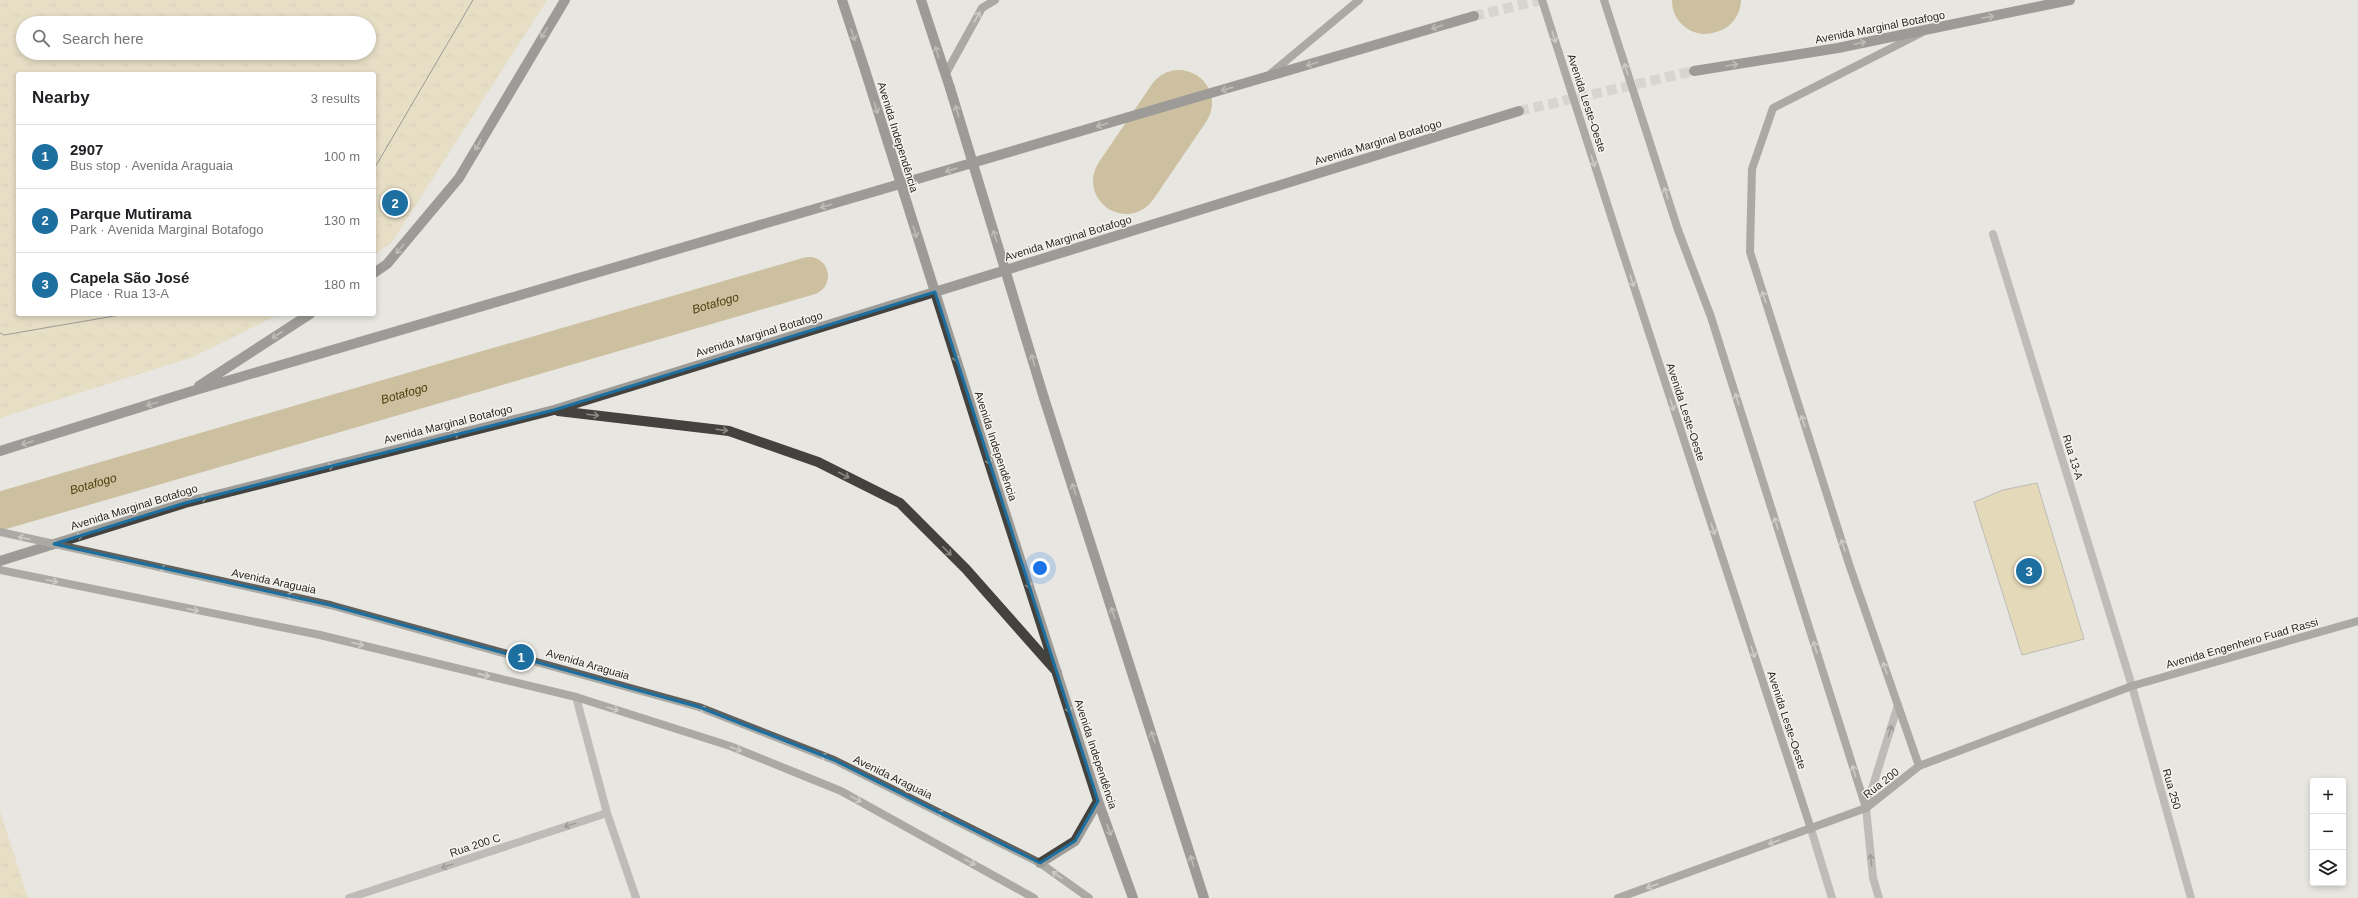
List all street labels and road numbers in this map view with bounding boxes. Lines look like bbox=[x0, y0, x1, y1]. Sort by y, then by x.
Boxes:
street label: Avenida Marginal Botafogo bbox=[1814, 9, 1946, 45]
street label: Avenida Leste-Oeste bbox=[1565, 52, 1609, 154]
street label: Avenida Independência bbox=[875, 80, 921, 194]
street label: Avenida Marginal Botafogo bbox=[1313, 117, 1443, 167]
street label: Avenida Marginal Botafogo bbox=[1003, 213, 1133, 263]
street label: Avenida Marginal Botafogo bbox=[694, 309, 824, 359]
street label: Avenida Leste-Oeste bbox=[1664, 361, 1708, 463]
street label: Avenida Independência bbox=[973, 390, 1020, 503]
street label: Avenida Marginal Botafogo bbox=[383, 402, 513, 446]
street label: Rua 13-A bbox=[2060, 433, 2086, 482]
street label: Avenida Marginal Botafogo bbox=[69, 482, 199, 532]
street label: Avenida Araguaia bbox=[231, 566, 318, 596]
street label: Avenida Engenheiro Fuad Rassi bbox=[2165, 616, 2319, 670]
street label: Avenida Araguaia bbox=[545, 646, 632, 682]
street label: Avenida Leste-Oeste bbox=[1765, 669, 1809, 771]
street label: Avenida Independência bbox=[1073, 698, 1120, 811]
street label: Avenida Araguaia bbox=[852, 753, 935, 802]
street label: Rua 200 bbox=[1861, 765, 1901, 801]
street label: Rua 250 bbox=[2161, 767, 2183, 811]
street label: Rua 200 C bbox=[448, 831, 502, 859]

